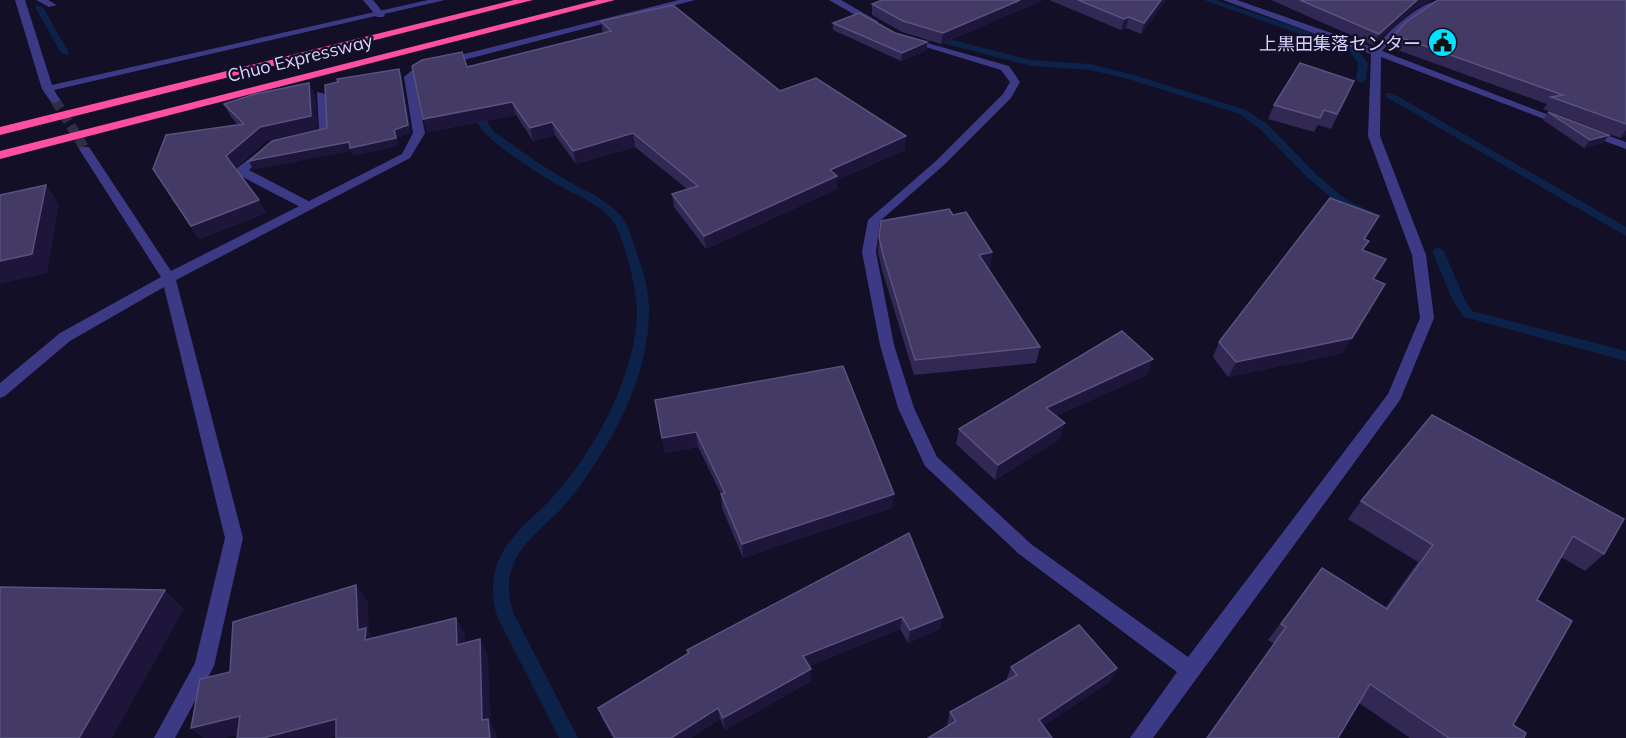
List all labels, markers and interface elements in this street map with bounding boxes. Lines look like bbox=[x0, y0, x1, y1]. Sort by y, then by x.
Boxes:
public building icon: 上黒田集落センター bbox=[1426, 27, 1458, 59]
street label: Chuo Expressway bbox=[225, 29, 375, 87]
place label: 上黒田集落センター bbox=[1259, 32, 1421, 55]

